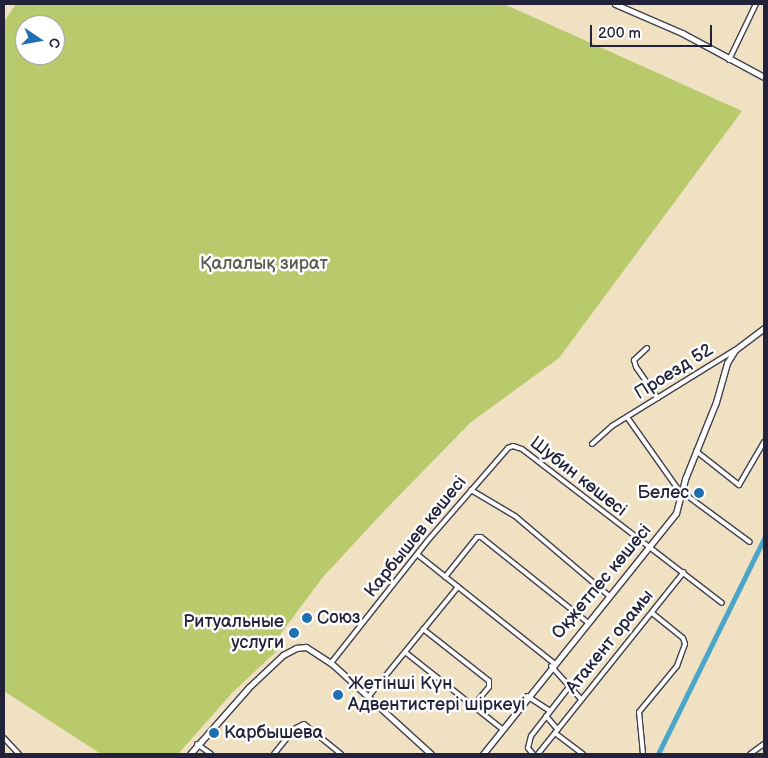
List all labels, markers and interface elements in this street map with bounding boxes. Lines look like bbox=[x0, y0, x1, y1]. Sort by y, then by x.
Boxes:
north arrow bbox=[15, 15, 65, 65]
scale bar bbox=[593, 15, 716, 47]
text: 200 m bbox=[598, 24, 641, 43]
text: С bbox=[45, 36, 64, 50]
park label: Қалалық зират bbox=[200, 253, 328, 275]
street label: Проезд 52 bbox=[631, 339, 717, 405]
street label: Шубин көшесі bbox=[525, 432, 631, 522]
street label: Карбышев көшесі bbox=[360, 472, 472, 602]
place label: Белес bbox=[637, 482, 689, 504]
marker: Белес bbox=[693, 487, 705, 499]
street label: Оқжетпес көшесі bbox=[548, 520, 656, 644]
street label: Атакент орамы bbox=[561, 586, 659, 698]
place label: Союз bbox=[317, 607, 360, 629]
place label: Ритуальные услуги bbox=[183, 612, 284, 654]
marker: Союз bbox=[301, 612, 313, 624]
marker: Ритуальные услуги bbox=[288, 627, 300, 639]
place label: Жетінші Күн Адвентистері шіркеуі bbox=[348, 674, 525, 716]
marker: Жетінші Күн Адвентистері шіркеуі bbox=[332, 689, 344, 701]
place label: Карбышева bbox=[224, 722, 323, 744]
marker: Карбышева bbox=[208, 727, 220, 739]

